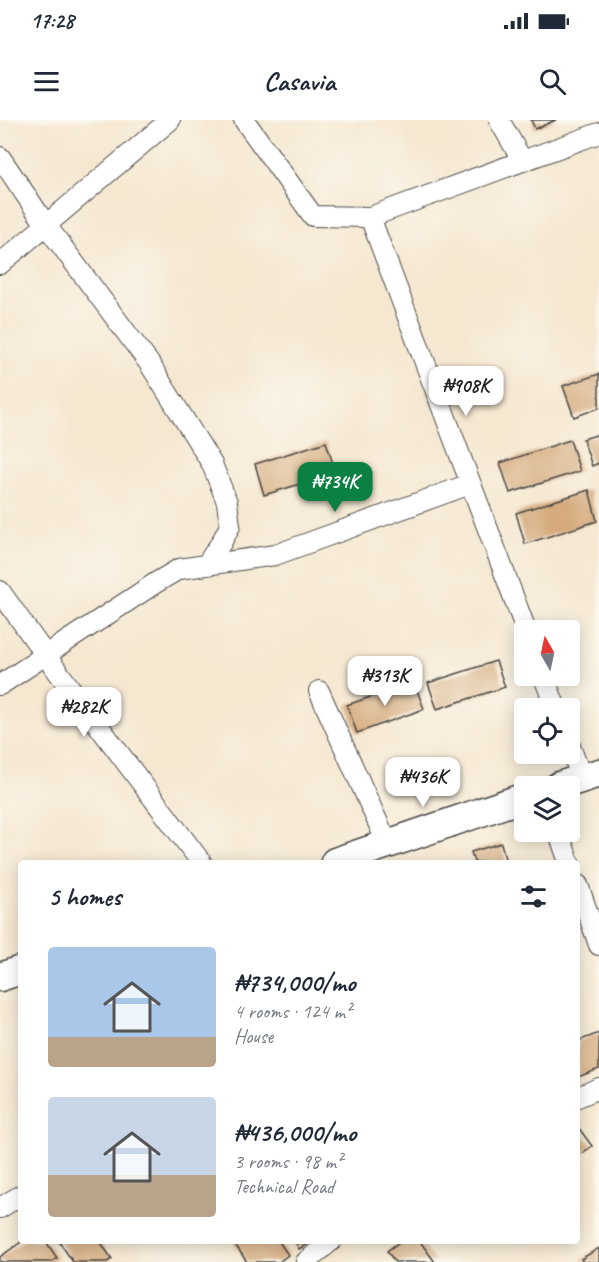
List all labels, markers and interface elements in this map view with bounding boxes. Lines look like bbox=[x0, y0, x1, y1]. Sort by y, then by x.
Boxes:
text: 17:28 bbox=[30, 7, 74, 35]
text: Casavia bbox=[264, 64, 335, 98]
icon: menu bbox=[30, 65, 63, 98]
icon: search bbox=[536, 65, 569, 98]
pin: ₦908K bbox=[424, 366, 508, 417]
text: ₦908K bbox=[443, 373, 489, 398]
pin: ₦734K bbox=[293, 462, 377, 513]
text: ₦734K bbox=[312, 469, 358, 494]
north arrow bbox=[514, 620, 580, 686]
map controls bbox=[514, 620, 580, 842]
pin: ₦313K bbox=[343, 656, 427, 707]
text: ₦313K bbox=[361, 663, 409, 688]
pin: ₦282K bbox=[42, 687, 126, 738]
text: ₦282K bbox=[60, 694, 108, 719]
button: locate bbox=[514, 698, 580, 764]
pin: ₦436K bbox=[381, 757, 465, 808]
text: ₦436K bbox=[399, 764, 447, 789]
button: layers bbox=[514, 776, 580, 842]
text: 5 homes bbox=[48, 880, 121, 913]
icon: filters bbox=[517, 880, 550, 913]
text: ₦734,000/mo bbox=[234, 966, 355, 999]
icon: home bbox=[96, 971, 168, 1043]
text: 4 rooms · 124 m² bbox=[234, 999, 351, 1024]
text: House bbox=[234, 1024, 273, 1049]
text: ₦436,000/mo bbox=[234, 1116, 356, 1149]
icon: home bbox=[96, 1121, 168, 1193]
text: 3 rooms · 98 m² bbox=[234, 1149, 342, 1174]
text: Technical Road bbox=[234, 1174, 334, 1199]

